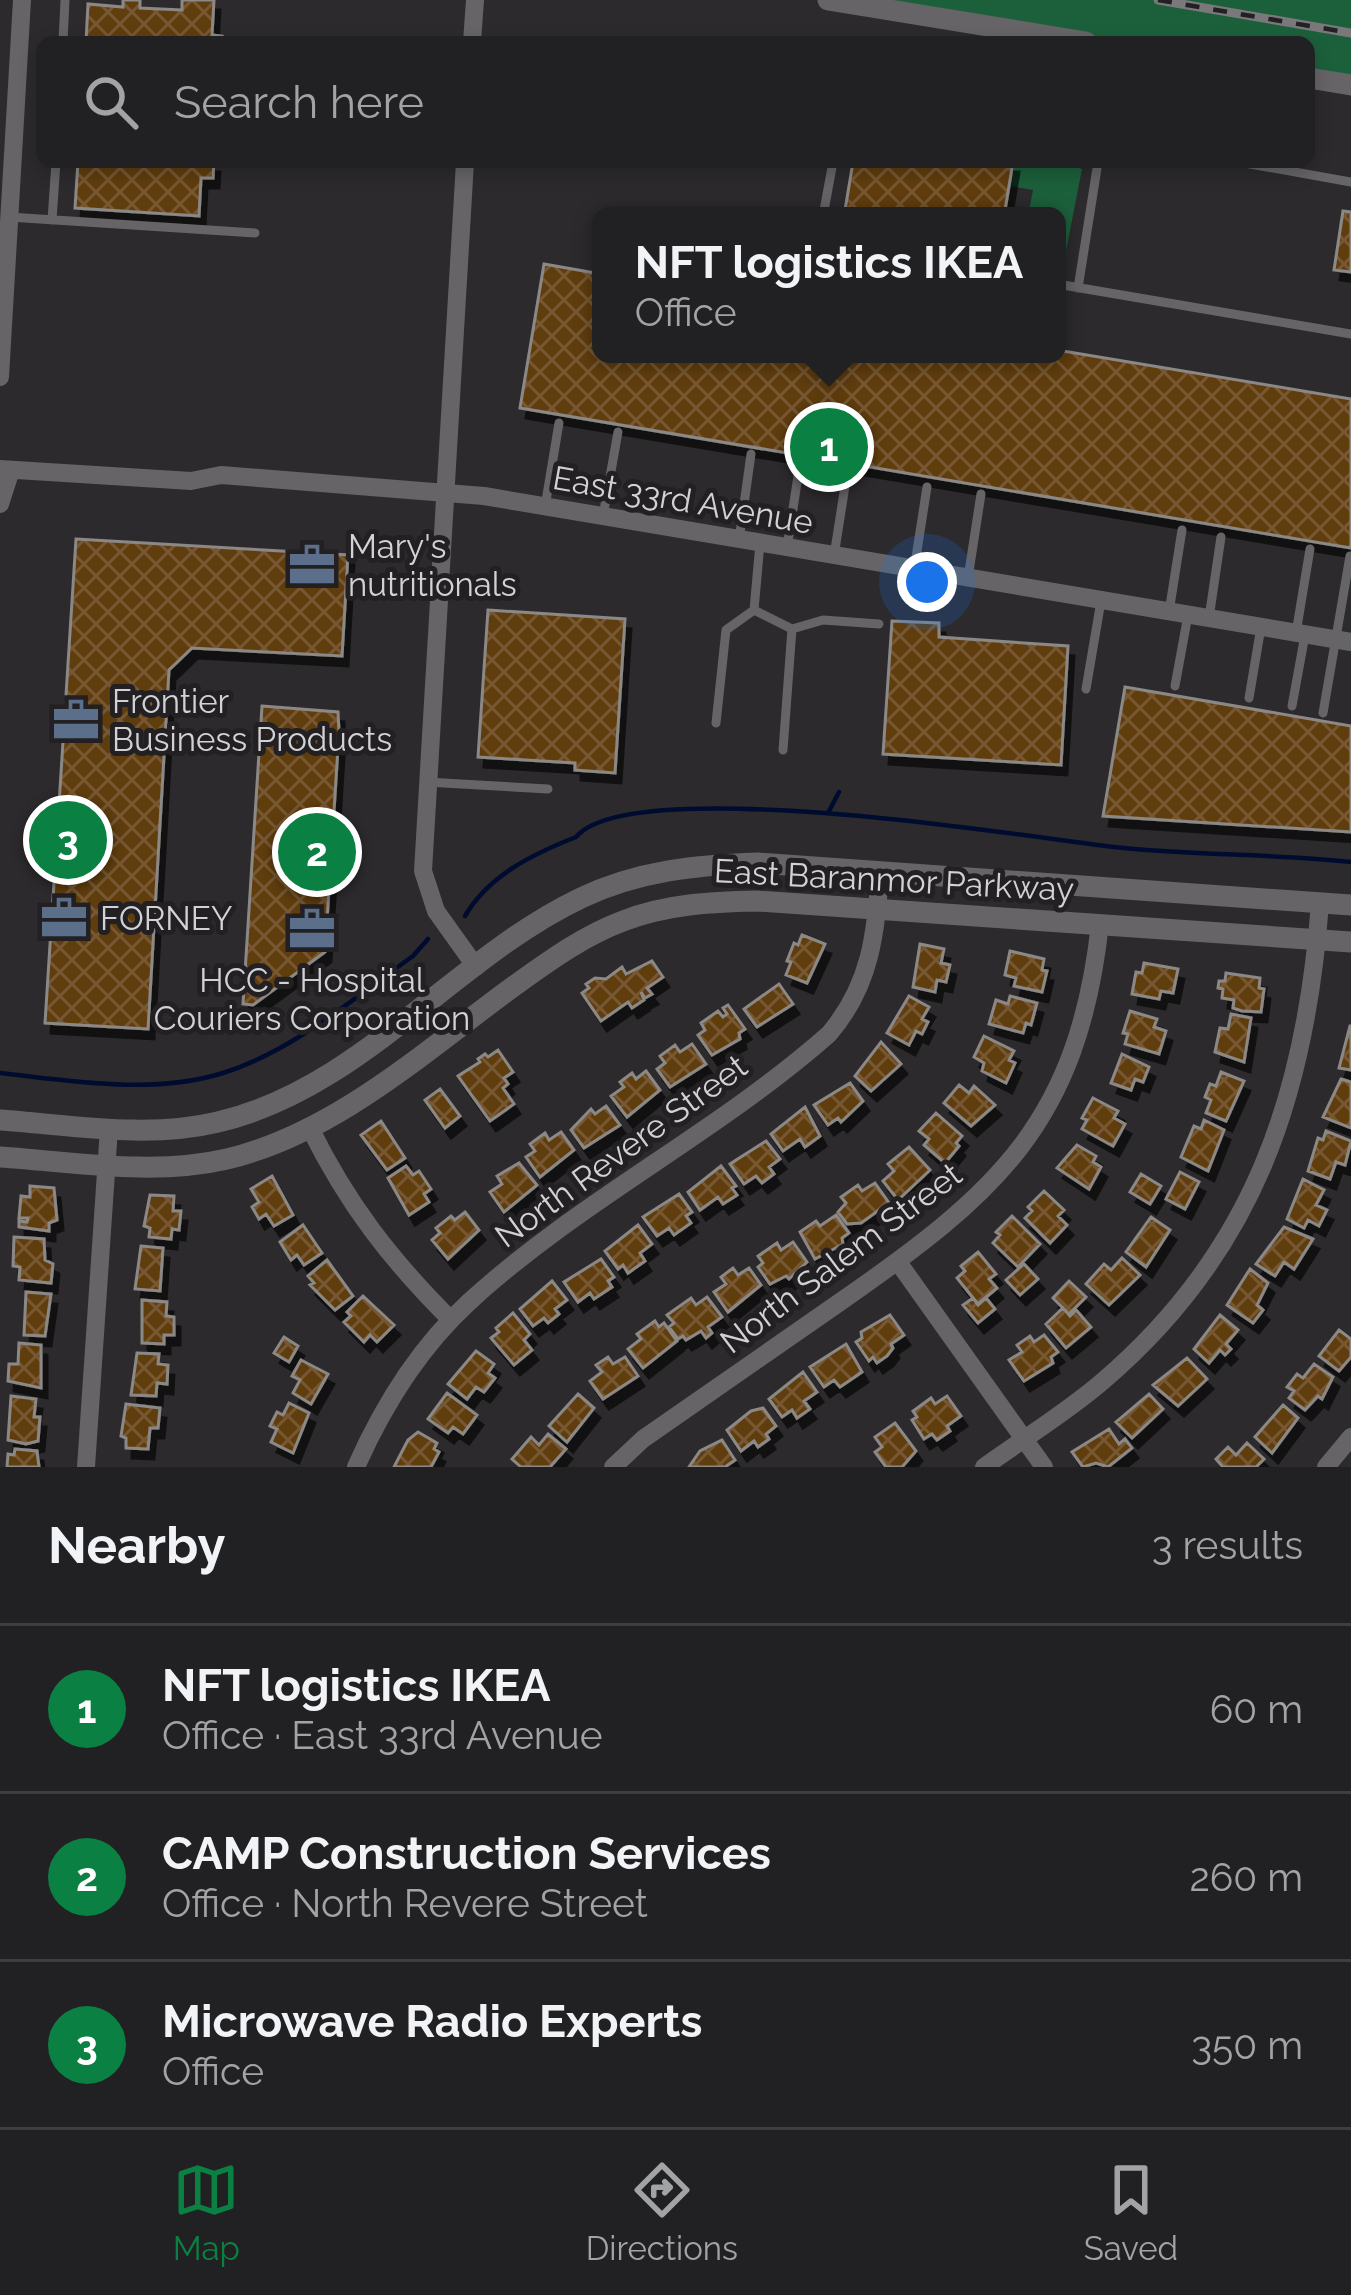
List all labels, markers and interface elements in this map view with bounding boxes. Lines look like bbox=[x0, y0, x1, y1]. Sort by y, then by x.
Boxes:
search box bbox=[36, 36, 1315, 168]
icon: search bbox=[78, 69, 144, 135]
text: Search here bbox=[174, 76, 424, 129]
popup bbox=[592, 207, 1066, 363]
text: NFT logistics IKEA bbox=[635, 236, 1023, 289]
text: Office bbox=[635, 289, 737, 335]
pin: 1 bbox=[790, 402, 868, 492]
street label: East 33rd Avenue bbox=[550, 458, 816, 542]
place label: Mary's nutritionals bbox=[348, 527, 517, 604]
office icon: Mary's nutritionals bbox=[287, 540, 337, 590]
your location bbox=[897, 552, 957, 612]
place label: Frontier Business Products bbox=[112, 682, 392, 759]
office icon: Frontier Business Products bbox=[51, 695, 101, 745]
pin: 3 bbox=[29, 795, 107, 885]
pin: 2 bbox=[278, 807, 356, 897]
street label: East Baranmor Parkway bbox=[713, 851, 1075, 909]
office icon: FORNEY bbox=[39, 893, 89, 943]
place label: FORNEY bbox=[100, 899, 232, 938]
office icon: HCC - Hospital Couriers Corporation bbox=[287, 904, 337, 954]
place label: HCC - Hospital Couriers Corporation bbox=[154, 961, 470, 1038]
street label: North Revere Street bbox=[487, 1047, 755, 1255]
street label: North Salem Street bbox=[713, 1155, 969, 1361]
text: Nearby bbox=[48, 1515, 225, 1575]
text: 3 results bbox=[1152, 1522, 1303, 1568]
text: NFT logistics IKEA bbox=[162, 1659, 551, 1712]
text: 1 bbox=[77, 1686, 97, 1732]
text: 60 m bbox=[1210, 1686, 1303, 1732]
text: Office · East 33rd Avenue bbox=[162, 1712, 603, 1758]
text: CAMP Construction Services bbox=[162, 1827, 771, 1880]
text: 2 bbox=[76, 1854, 98, 1900]
text: 260 m bbox=[1190, 1854, 1303, 1900]
text: Office · North Revere Street bbox=[162, 1880, 648, 1926]
text: Microwave Radio Experts bbox=[162, 1995, 702, 2048]
text: 3 bbox=[76, 2022, 98, 2068]
text: 350 m bbox=[1191, 2022, 1303, 2068]
text: Office bbox=[162, 2048, 264, 2094]
tab: Map bbox=[173, 2157, 240, 2268]
tab: Directions bbox=[586, 2157, 738, 2268]
tab: Saved bbox=[1084, 2157, 1178, 2268]

